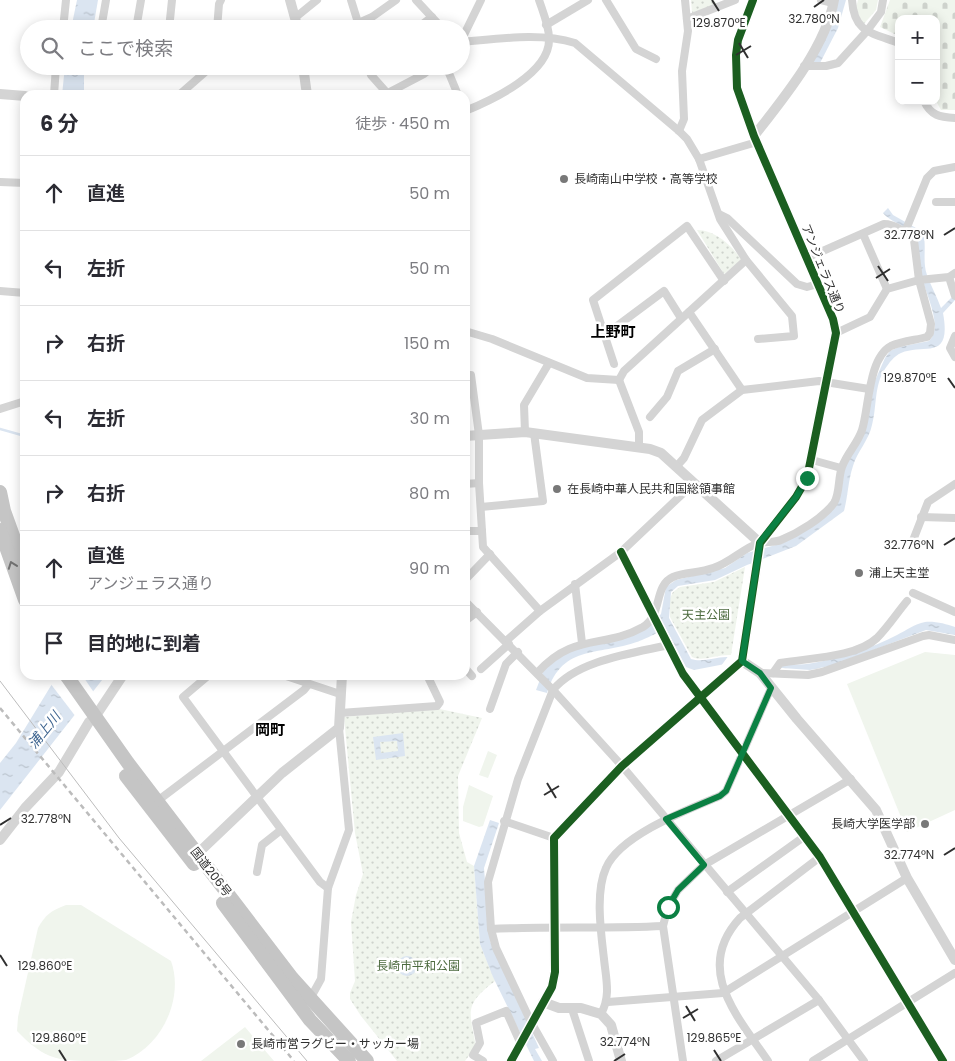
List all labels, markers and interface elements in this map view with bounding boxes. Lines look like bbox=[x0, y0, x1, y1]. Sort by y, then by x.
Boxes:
text: 32.780°N bbox=[788, 10, 840, 27]
text: 129.870°E bbox=[692, 14, 746, 31]
map controls bbox=[895, 15, 940, 105]
button: + bbox=[895, 15, 940, 60]
search box bbox=[20, 20, 470, 75]
icon: search bbox=[38, 34, 66, 62]
text: ここで検索 bbox=[78, 35, 173, 62]
button: − bbox=[895, 60, 940, 105]
text: 6 分 bbox=[40, 109, 79, 138]
text: 徒歩 · 450 m bbox=[355, 112, 450, 135]
place label: 長崎南山中学校・高等学校 bbox=[574, 170, 718, 187]
marker: 長崎南山中学校・高等学校 bbox=[558, 173, 570, 185]
icon: ahead bbox=[40, 179, 68, 207]
text: 直進 bbox=[87, 180, 125, 207]
text: 50 m bbox=[409, 182, 450, 205]
street label: アンジェラス通り bbox=[798, 221, 849, 316]
text: 32.778°N bbox=[884, 226, 934, 243]
icon: left bbox=[40, 254, 68, 282]
text: 左折 bbox=[87, 255, 125, 282]
text: 50 m bbox=[409, 257, 450, 280]
district label: 上野町 bbox=[590, 321, 636, 342]
icon: right bbox=[40, 329, 68, 357]
text: 右折 bbox=[87, 330, 125, 357]
text: 150 m bbox=[404, 332, 450, 355]
text: 129.870°E bbox=[883, 369, 937, 386]
icon: left bbox=[40, 404, 68, 432]
text: 左折 bbox=[87, 405, 125, 432]
text: 30 m bbox=[410, 407, 450, 430]
route end bbox=[796, 467, 819, 490]
icon: right bbox=[40, 479, 68, 507]
text: 右折 bbox=[87, 480, 125, 507]
place label: 在長崎中華人民共和国総領事館 bbox=[567, 480, 735, 497]
text: 80 m bbox=[409, 482, 450, 505]
marker: 在長崎中華人民共和国総領事館 bbox=[551, 483, 563, 495]
text: 32.776°N bbox=[884, 536, 934, 553]
text: 直進 bbox=[87, 542, 125, 569]
icon: ahead bbox=[40, 554, 68, 582]
text: 90 m bbox=[409, 557, 450, 580]
one-way arrow bbox=[8, 561, 18, 570]
place label: 浦上天主堂 bbox=[869, 564, 929, 581]
marker: 浦上天主堂 bbox=[853, 567, 865, 579]
text: アンジェラス通り bbox=[87, 572, 214, 595]
park label: 天主公園 bbox=[682, 606, 730, 623]
icon: arrive bbox=[40, 629, 68, 657]
text: 目的地に到着 bbox=[87, 630, 201, 657]
water label: 浦上川 bbox=[23, 706, 66, 753]
district label: 岡町 bbox=[255, 719, 285, 740]
text: 32.778°N bbox=[21, 810, 71, 827]
place label: 長崎大学医学部 bbox=[831, 815, 915, 832]
marker: 長崎大学医学部 bbox=[919, 818, 931, 830]
street label: 国道206号 bbox=[187, 844, 236, 900]
text: 32.774°N bbox=[884, 846, 934, 863]
route start bbox=[657, 896, 680, 919]
text: 129.860°E bbox=[18, 957, 72, 974]
park label: 長崎市平和公園 bbox=[376, 957, 460, 974]
text: 129.860°E bbox=[32, 1029, 86, 1046]
text: 129.865°E bbox=[687, 1029, 741, 1046]
text: 32.774°N bbox=[600, 1033, 650, 1050]
place label: 長崎市営ラグビー・サッカー場 bbox=[251, 1035, 419, 1052]
marker: 長崎市営ラグビー・サッカー場 bbox=[235, 1038, 247, 1050]

